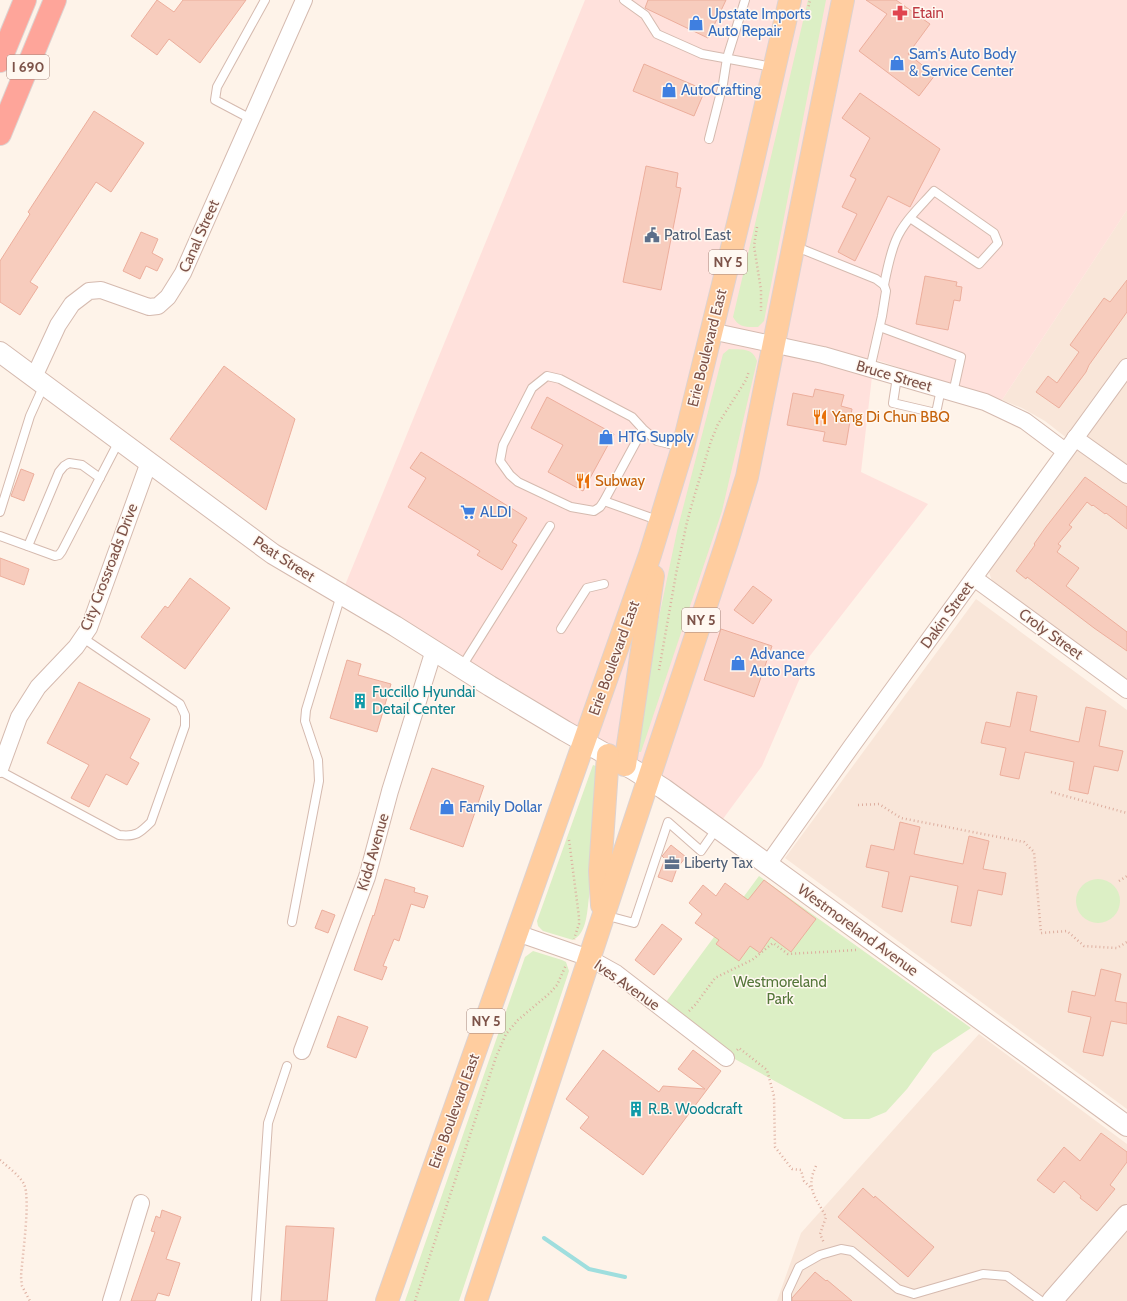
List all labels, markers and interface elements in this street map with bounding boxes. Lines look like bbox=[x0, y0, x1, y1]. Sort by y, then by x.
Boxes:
pharmacy icon: Etain bbox=[891, 4, 909, 22]
place label: Etain bbox=[912, 4, 944, 22]
place label: Upstate Imports Auto Repair bbox=[708, 5, 811, 40]
shop icon: Upstate Imports Auto Repair bbox=[687, 14, 705, 32]
place label: Sam's Auto Body & Service Center bbox=[909, 45, 1017, 80]
shop icon: Sam's Auto Body & Service Center bbox=[888, 54, 906, 72]
road number: I 690 bbox=[7, 55, 49, 79]
shop icon: AutoCrafting bbox=[660, 81, 678, 99]
place label: AutoCrafting bbox=[681, 81, 761, 99]
street label: Canal Street bbox=[175, 197, 223, 275]
public building icon: Patrol East bbox=[643, 226, 661, 244]
place label: Patrol East bbox=[664, 226, 731, 244]
road number: NY 5 bbox=[709, 250, 747, 274]
street label: Erie Boulevard East bbox=[684, 287, 730, 409]
street label: Bruce Street bbox=[854, 357, 934, 395]
restaurant icon: Yang Di Chun BBQ bbox=[811, 408, 829, 426]
place label: Yang Di Chun BBQ bbox=[831, 408, 950, 426]
shop icon: HTG Supply bbox=[597, 428, 615, 446]
place label: HTG Supply bbox=[618, 428, 694, 446]
restaurant icon: Subway bbox=[574, 472, 592, 490]
place label: Subway bbox=[595, 472, 645, 490]
street label: City Crossroads Drive bbox=[76, 501, 142, 633]
supermarket icon: ALDI bbox=[459, 503, 477, 521]
place label: ALDI bbox=[480, 503, 512, 521]
street label: Peat Street bbox=[250, 532, 318, 586]
street label: Dakin Street bbox=[917, 578, 977, 652]
street label: Erie Boulevard East bbox=[585, 598, 643, 718]
street label: Croly Street bbox=[1015, 605, 1087, 663]
road number: NY 5 bbox=[682, 608, 720, 632]
place label: Advance Auto Parts bbox=[750, 645, 815, 680]
shop icon: Advance Auto Parts bbox=[729, 654, 747, 672]
place label: Fuccillo Hyundai Detail Center bbox=[372, 683, 475, 718]
building icon: Fuccillo Hyundai Detail Center bbox=[351, 692, 369, 710]
shop icon: Family Dollar bbox=[438, 798, 456, 816]
place label: Family Dollar bbox=[459, 798, 542, 816]
street label: Kidd Avenue bbox=[353, 811, 393, 893]
office icon: Liberty Tax bbox=[663, 854, 681, 872]
place label: Liberty Tax bbox=[684, 854, 753, 872]
street label: Westmoreland Avenue bbox=[794, 880, 922, 980]
street label: Ives Avenue bbox=[591, 956, 663, 1014]
park label: Westmoreland Park bbox=[733, 973, 827, 1008]
road number: NY 5 bbox=[467, 1009, 505, 1033]
street label: Erie Boulevard East bbox=[425, 1051, 483, 1171]
building icon: R.B. Woodcraft bbox=[627, 1100, 645, 1118]
place label: R.B. Woodcraft bbox=[648, 1100, 743, 1118]

